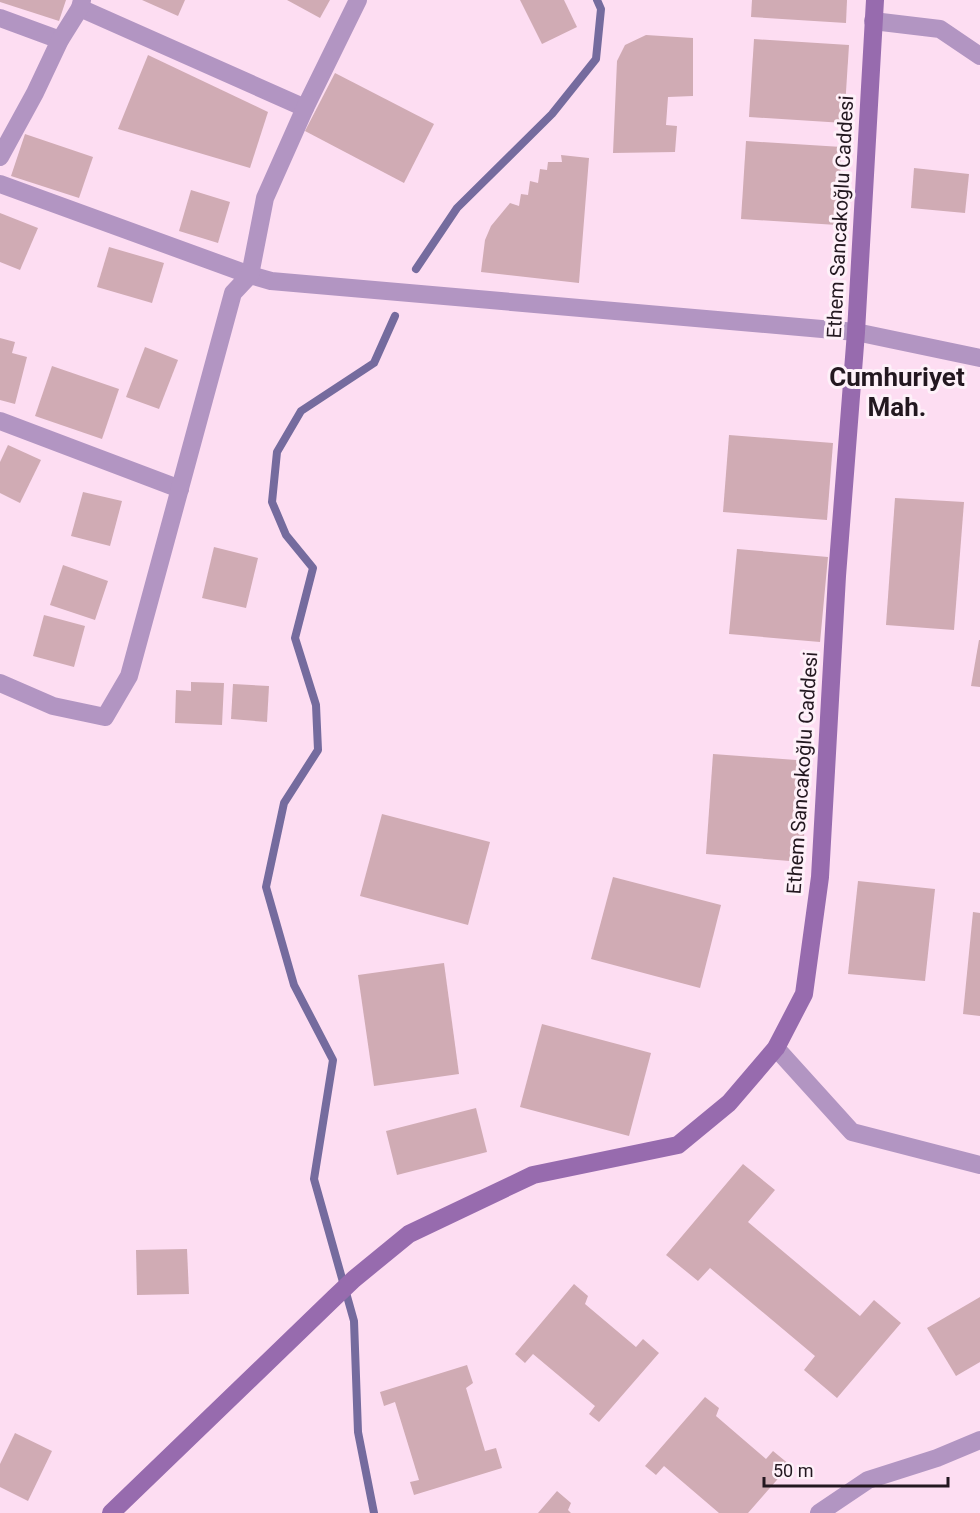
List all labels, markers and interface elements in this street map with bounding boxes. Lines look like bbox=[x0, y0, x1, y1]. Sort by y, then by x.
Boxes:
street label: Ethem Sancakoğlu Caddesi bbox=[822, 95, 858, 339]
district label: Cumhuriyet Mah. bbox=[829, 362, 965, 422]
street label: Ethem Sancakoğlu Caddesi bbox=[782, 651, 822, 895]
scale bar bbox=[764, 1450, 948, 1488]
text: 50 m bbox=[773, 1460, 813, 1481]

